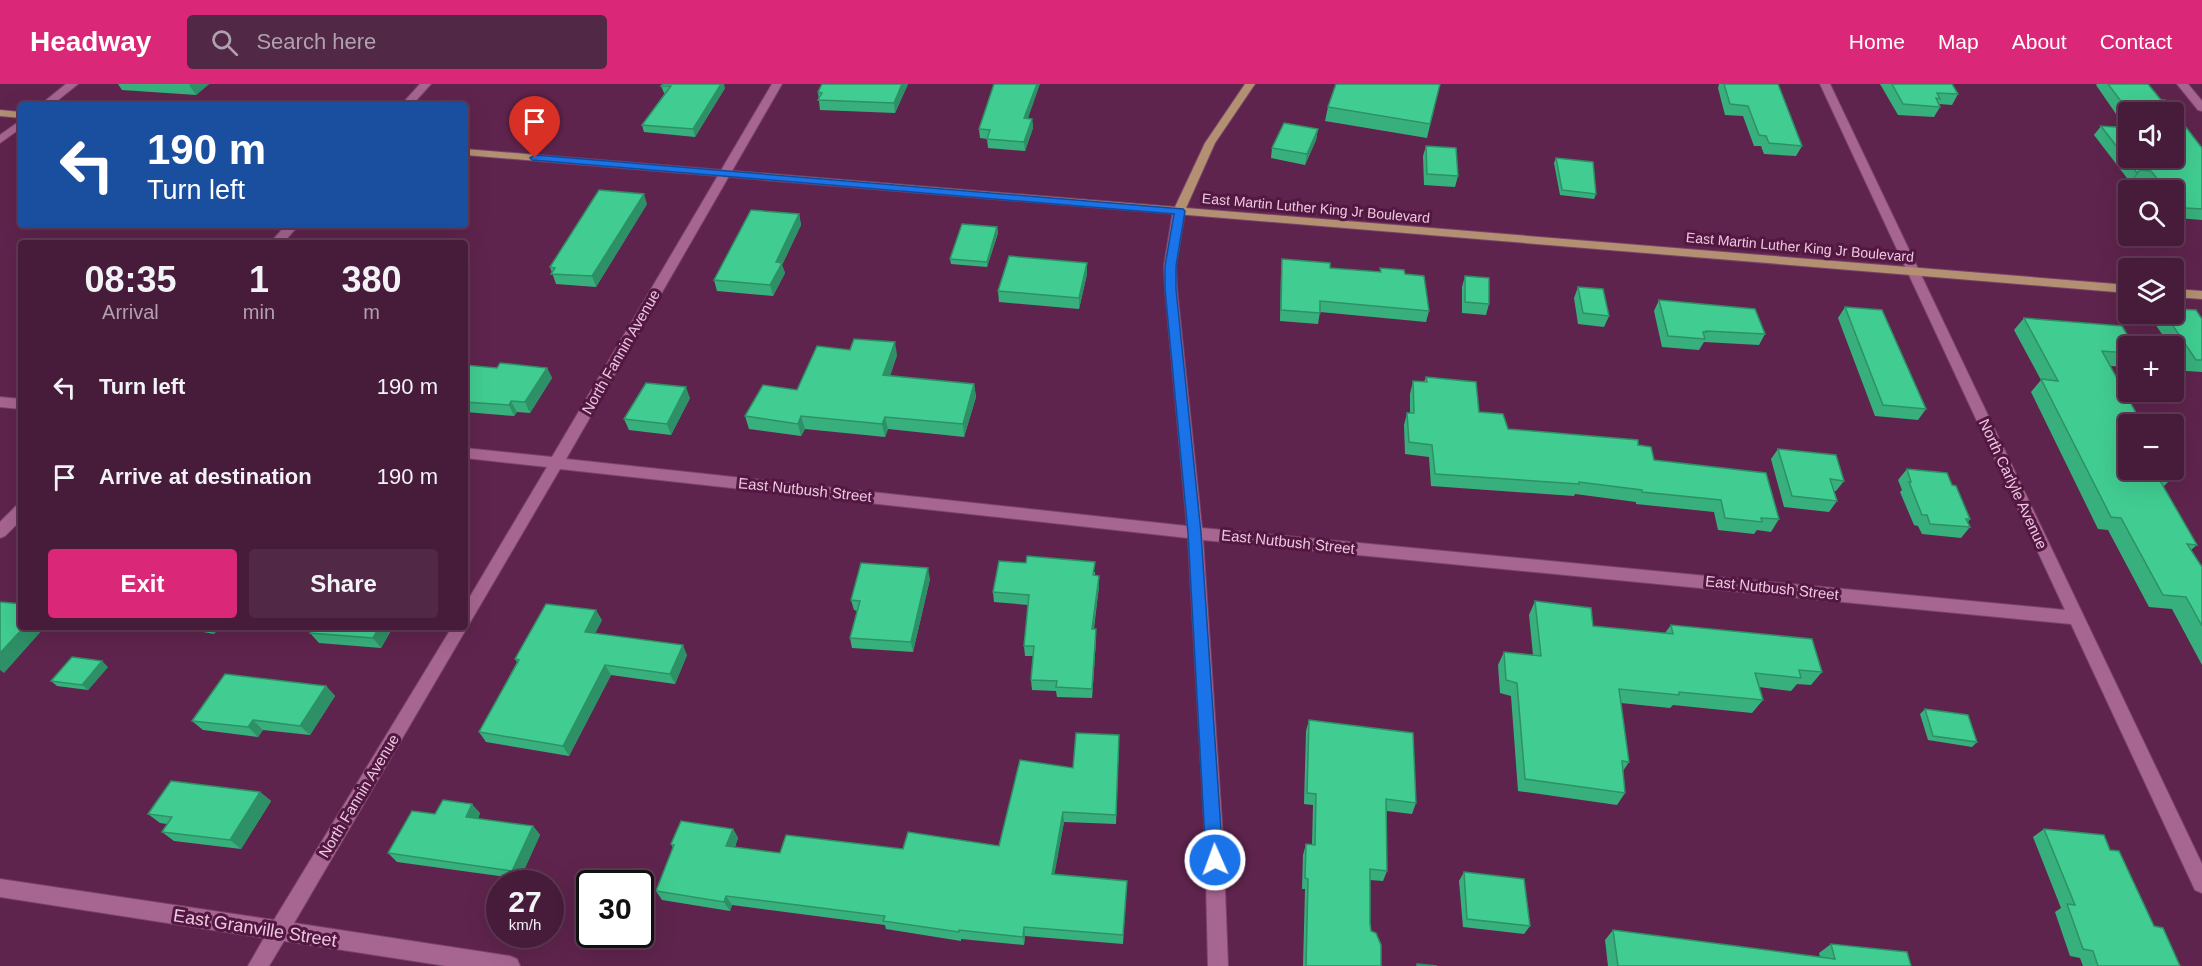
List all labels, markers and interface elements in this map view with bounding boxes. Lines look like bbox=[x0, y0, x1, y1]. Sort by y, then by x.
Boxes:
search box bbox=[187, 15, 607, 69]
text: Headway bbox=[30, 26, 151, 57]
icon: search bbox=[208, 26, 241, 59]
text: Search here bbox=[256, 29, 376, 54]
text: Home bbox=[1849, 30, 1905, 53]
text: Map bbox=[1938, 30, 1979, 53]
text: About bbox=[2012, 30, 2067, 53]
text: Contact bbox=[2100, 30, 2172, 53]
pin bbox=[509, 96, 560, 158]
map controls bbox=[2118, 102, 2184, 480]
button: sound bbox=[2118, 102, 2184, 168]
icon: arrive bbox=[518, 105, 551, 138]
icon: left bbox=[48, 126, 126, 204]
text: 190 m bbox=[147, 126, 266, 173]
text: Turn left bbox=[147, 175, 245, 205]
button: search bbox=[2118, 180, 2184, 246]
street label: East Martin Luther King Jr Boulevard bbox=[1201, 190, 1431, 226]
street label: East Martin Luther King Jr Boulevard bbox=[1685, 229, 1915, 265]
button: layers bbox=[2118, 258, 2184, 324]
text: 08:35 bbox=[84, 259, 176, 300]
text: 1 bbox=[249, 259, 269, 300]
text: 380 bbox=[341, 259, 402, 300]
street label: North Fannin Avenue bbox=[578, 287, 663, 417]
text: Arrival bbox=[102, 301, 159, 323]
text: min bbox=[243, 301, 275, 323]
text: m bbox=[363, 301, 380, 323]
button: + bbox=[2118, 336, 2184, 402]
icon: left bbox=[48, 371, 81, 404]
text: Turn left bbox=[99, 374, 185, 399]
text: 190 m bbox=[377, 374, 438, 399]
button: − bbox=[2118, 414, 2184, 480]
street label: North Carlyle Avenue bbox=[1976, 416, 2051, 551]
icon: arrive bbox=[48, 461, 81, 494]
text: Arrive at destination bbox=[99, 464, 312, 489]
text: 190 m bbox=[377, 464, 438, 489]
street label: East Nutbush Street bbox=[737, 474, 874, 505]
street label: East Nutbush Street bbox=[1220, 526, 1357, 557]
button: Exit bbox=[48, 549, 237, 618]
button: Share bbox=[249, 549, 438, 618]
street label: East Nutbush Street bbox=[1704, 572, 1841, 603]
street label: North Fannin Avenue bbox=[315, 731, 402, 860]
position arrow bbox=[1183, 828, 1247, 892]
speed limit sign: 30 bbox=[576, 870, 654, 948]
text: 27 bbox=[508, 885, 542, 918]
street label: East Granville Street bbox=[172, 905, 338, 951]
text: km/h bbox=[509, 916, 541, 933]

